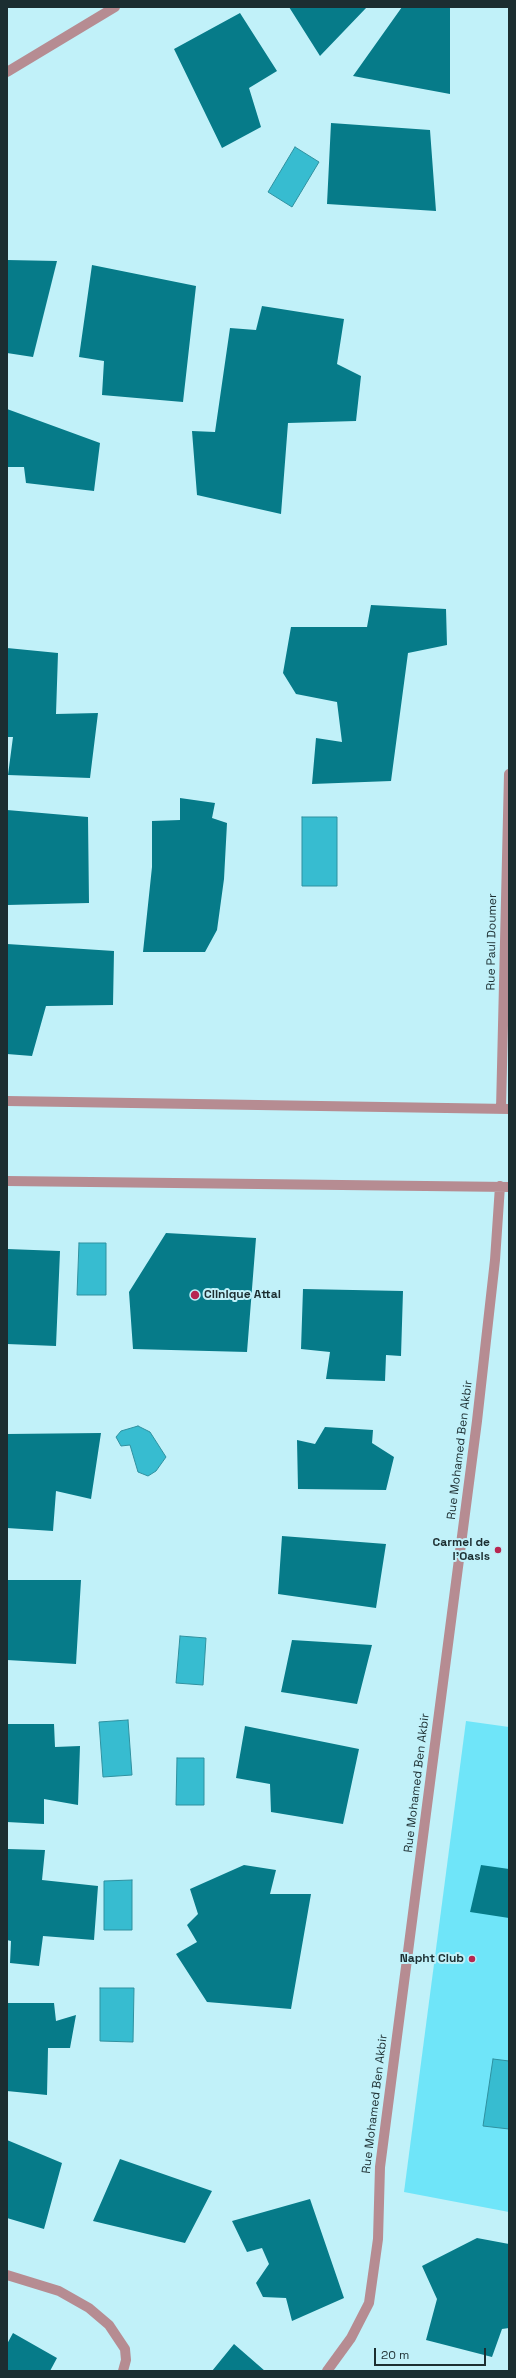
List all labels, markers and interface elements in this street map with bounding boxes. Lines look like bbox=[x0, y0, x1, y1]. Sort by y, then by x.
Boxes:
street label: Rue Paul Doumer bbox=[484, 893, 500, 991]
place label: Clinique Attal bbox=[204, 1288, 281, 1302]
marker: Clinique Attal bbox=[189, 1289, 201, 1301]
street label: Rue Mohamed Ben Akbir bbox=[444, 1380, 476, 1520]
place label: Carmel de l'Oasis bbox=[433, 1536, 490, 1564]
marker: Carmel de l'Oasis bbox=[493, 1545, 503, 1555]
street label: Rue Mohamed Ben Akbir bbox=[401, 1713, 433, 1853]
place label: Napht Club bbox=[400, 1952, 464, 1966]
marker: Napht Club bbox=[467, 1954, 477, 1964]
street label: Rue Mohamed Ben Akbir bbox=[359, 2034, 391, 2174]
scale bar bbox=[376, 2340, 488, 2366]
text: 20 m bbox=[381, 2347, 409, 2363]

